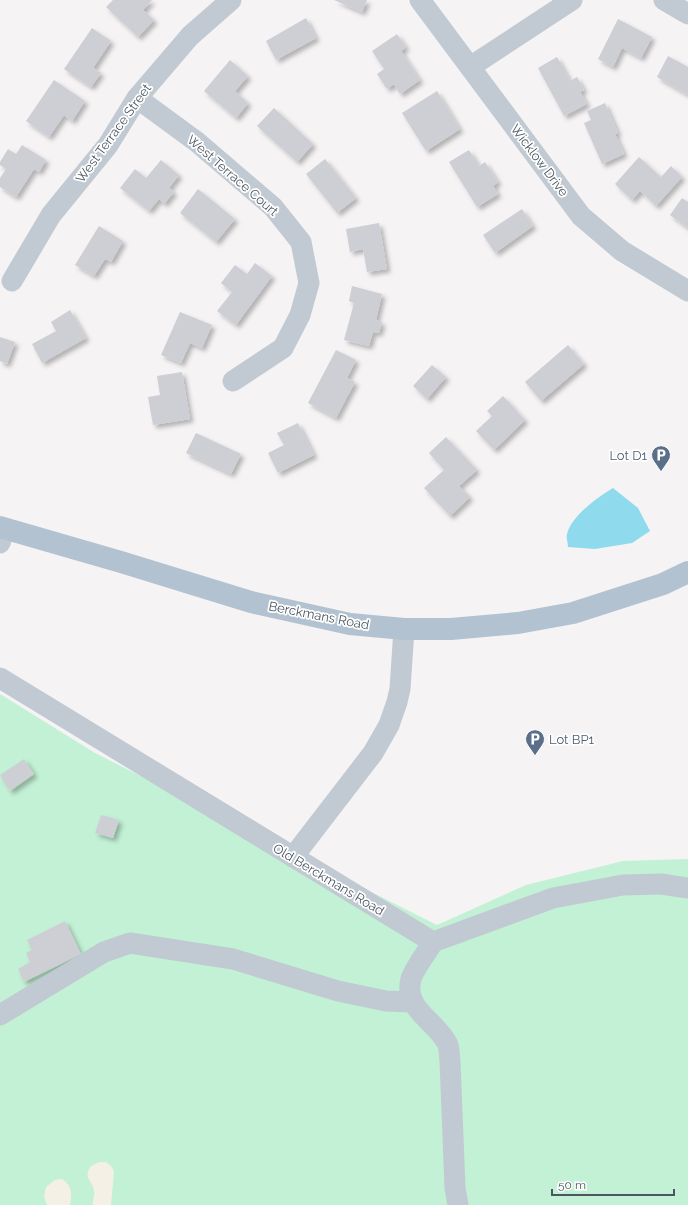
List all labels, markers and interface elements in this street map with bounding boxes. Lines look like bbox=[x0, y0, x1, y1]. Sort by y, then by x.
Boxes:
street label: West Terrace Street bbox=[73, 81, 155, 186]
street label: Wicklow Drive bbox=[508, 121, 572, 199]
street label: West Terrace Court bbox=[184, 132, 282, 219]
parking icon: Lot D1 bbox=[650, 444, 672, 472]
place label: Lot D1 bbox=[609, 448, 647, 463]
street label: Berckmans Road bbox=[267, 598, 370, 633]
parking icon: Lot BP1 bbox=[524, 728, 546, 756]
place label: Lot BP1 bbox=[549, 732, 594, 747]
street label: Old Berckmans Road bbox=[271, 840, 387, 919]
scale bar bbox=[552, 1171, 674, 1197]
text: 50 m bbox=[558, 1178, 586, 1192]

